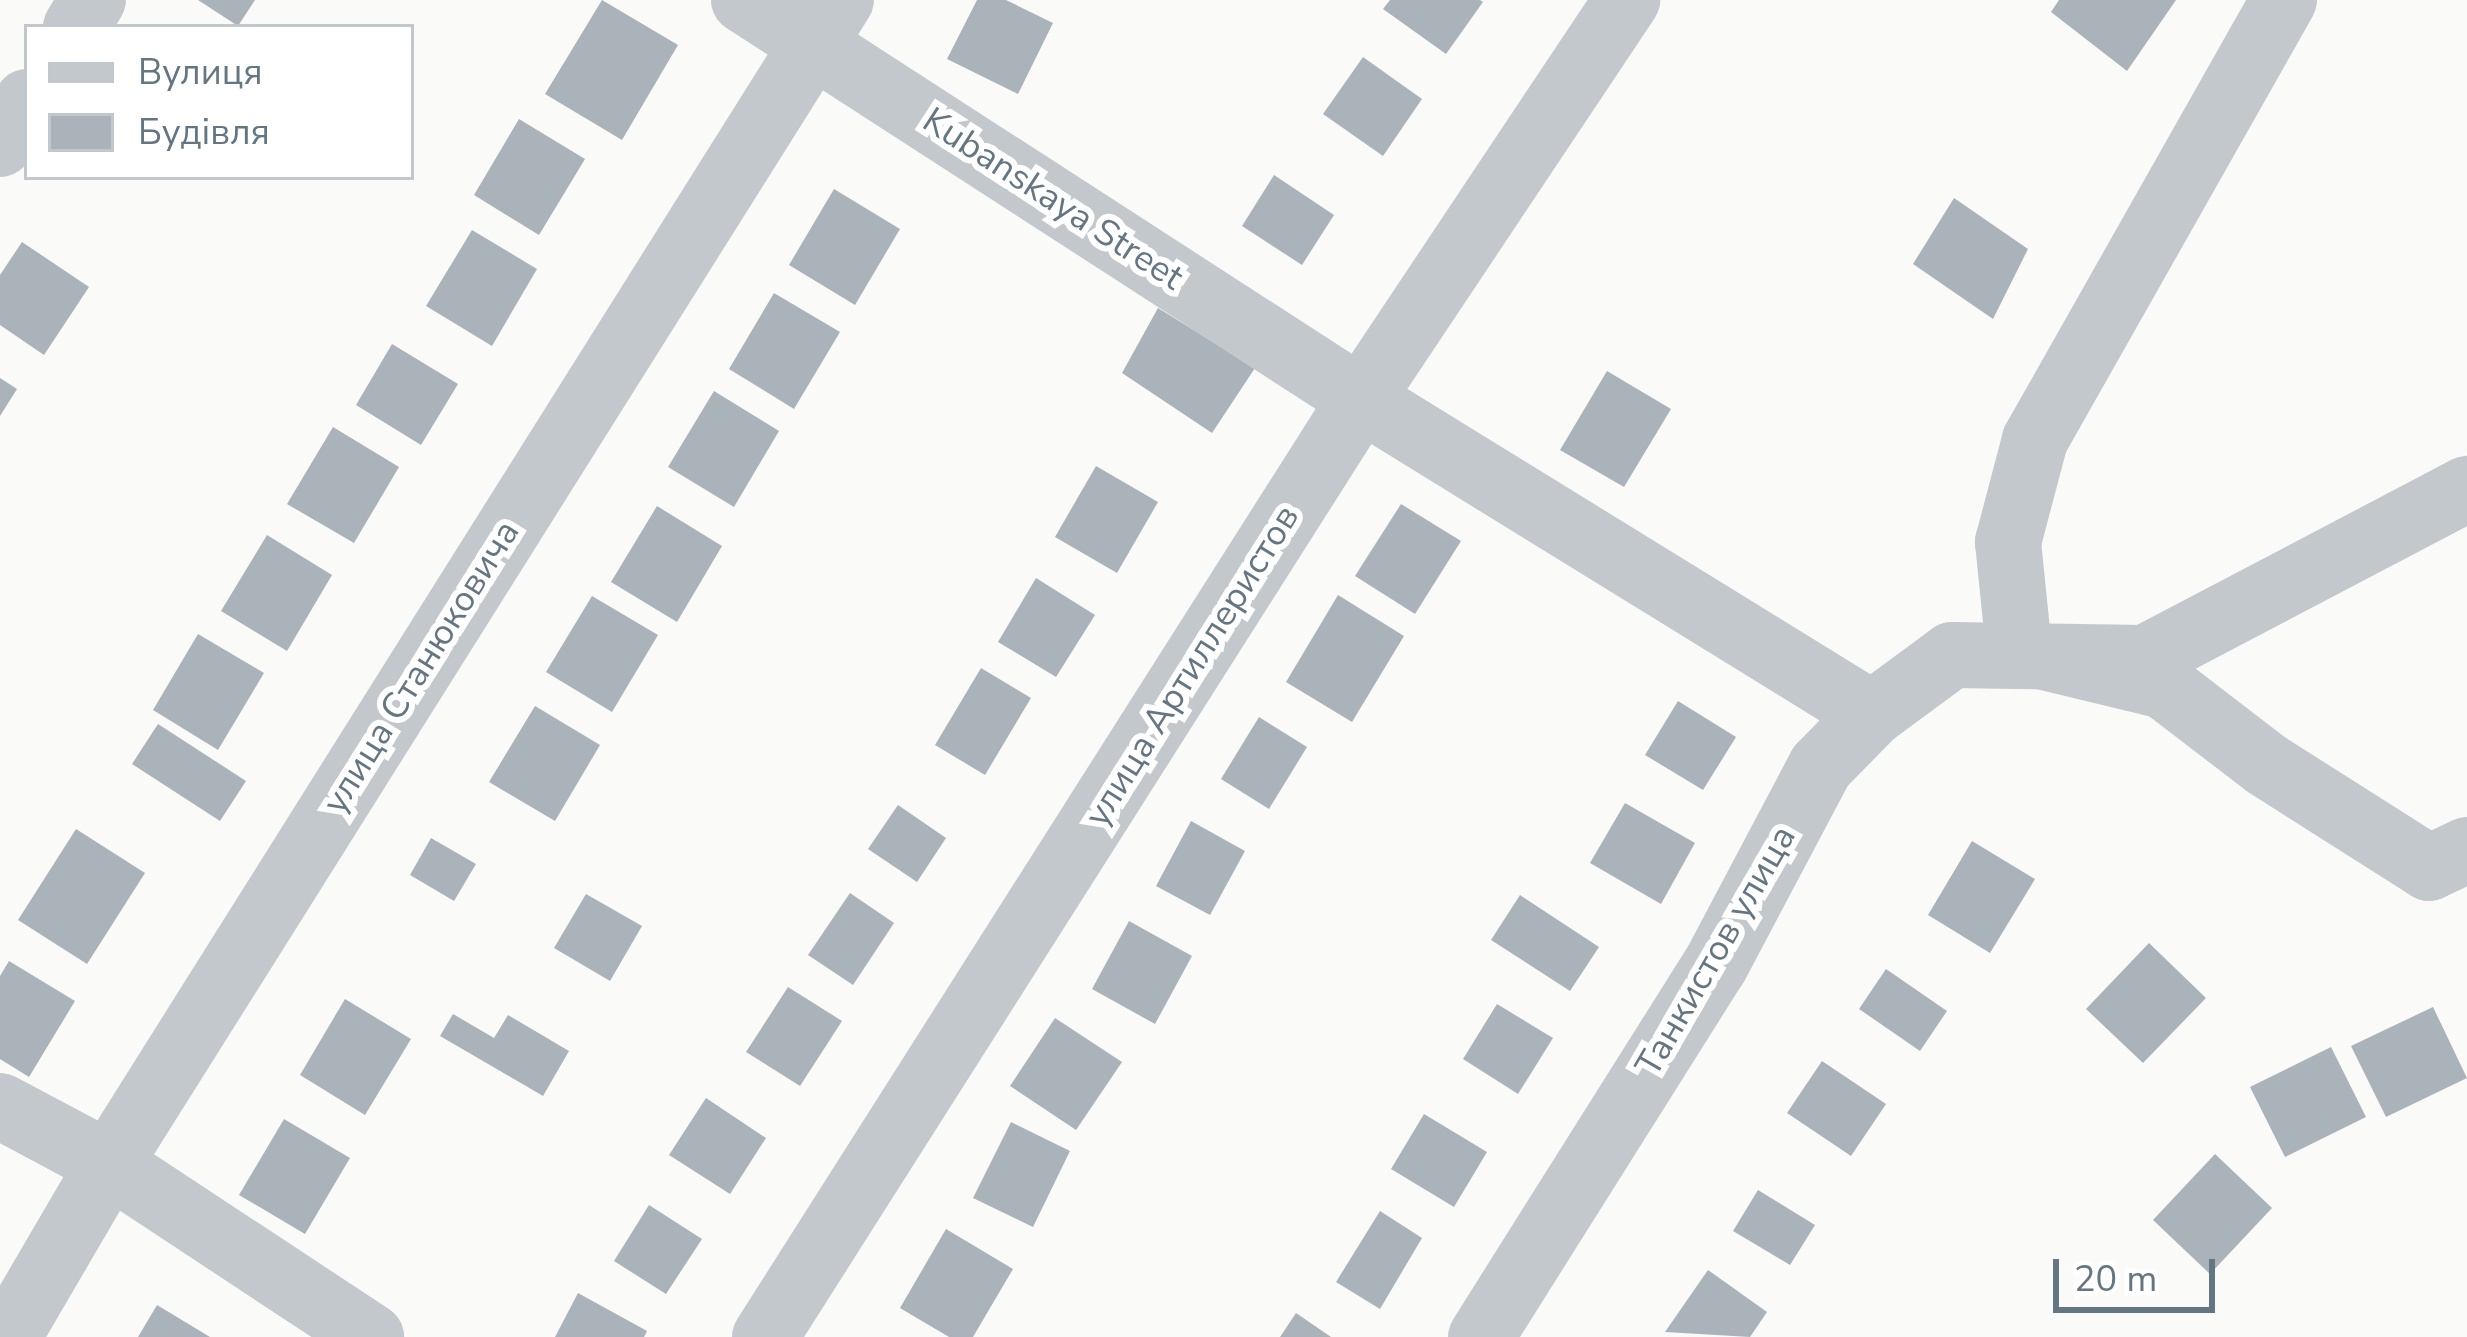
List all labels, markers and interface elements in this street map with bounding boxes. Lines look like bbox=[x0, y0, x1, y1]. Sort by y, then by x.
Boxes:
legend bbox=[24, 24, 414, 180]
text: Вулиця bbox=[138, 48, 263, 97]
street label: Kubanskaya Street bbox=[915, 99, 1191, 299]
text: Будівля bbox=[138, 108, 270, 157]
street label: улица Артиллеристов bbox=[1076, 497, 1308, 835]
street label: улица Станюковича bbox=[313, 512, 529, 822]
street label: Танкистов улица bbox=[1627, 818, 1805, 1084]
scale bar bbox=[2059, 1235, 2221, 1309]
text: 20 m bbox=[2074, 1255, 2157, 1304]

